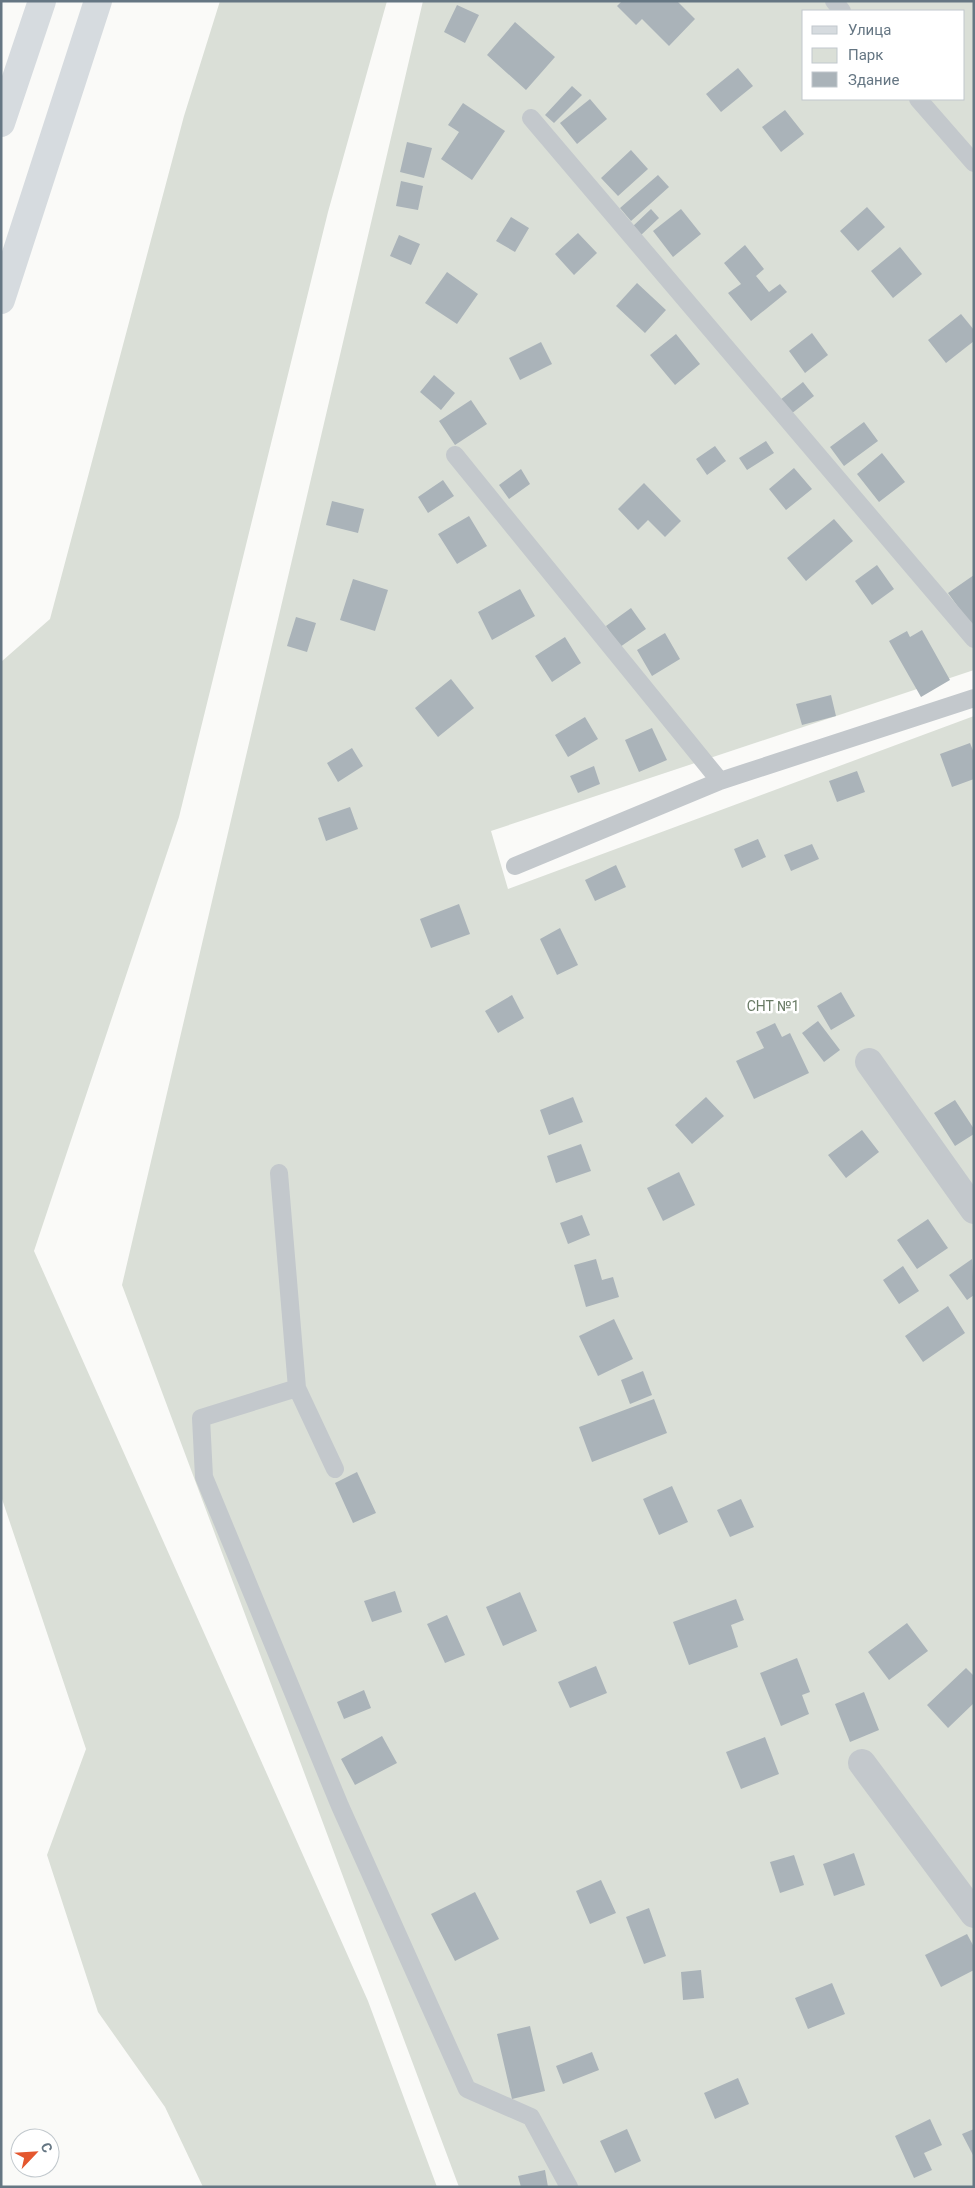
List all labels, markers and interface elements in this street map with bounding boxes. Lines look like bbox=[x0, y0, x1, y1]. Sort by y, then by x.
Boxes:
legend bbox=[802, 10, 965, 100]
text: Улица bbox=[848, 21, 891, 39]
text: Парк bbox=[848, 46, 883, 64]
text: Здание bbox=[848, 71, 899, 89]
park label: СНТ №1 bbox=[747, 998, 799, 1014]
north arrow bbox=[10, 2128, 60, 2178]
text: С bbox=[38, 2140, 56, 2155]

